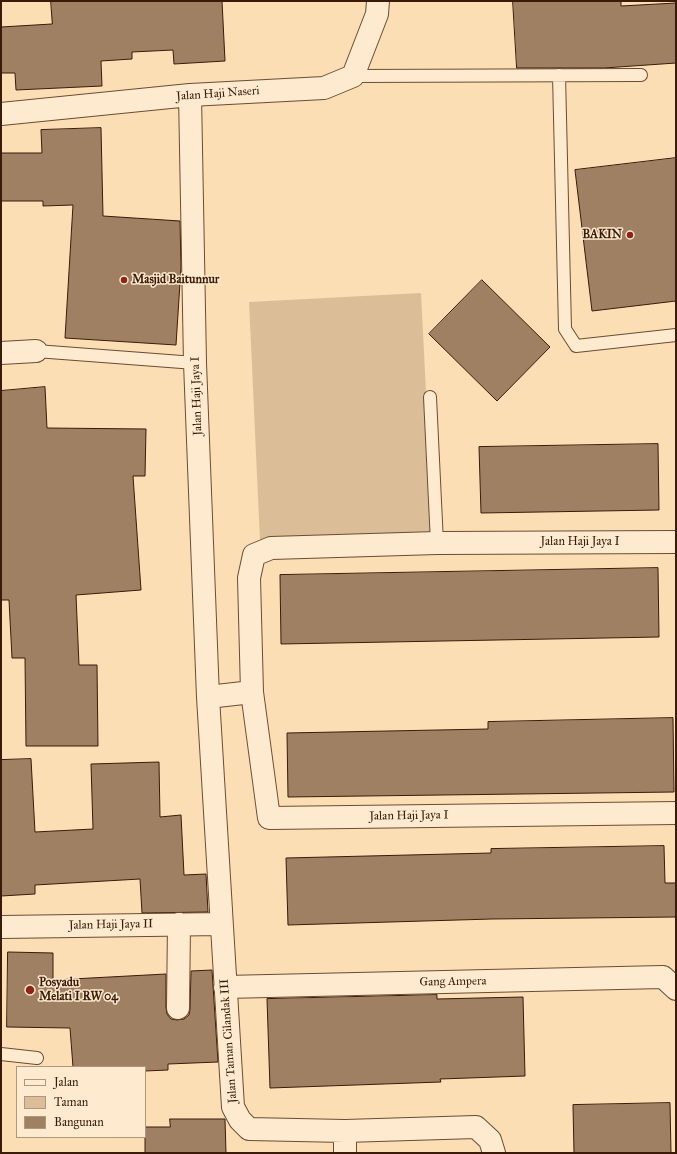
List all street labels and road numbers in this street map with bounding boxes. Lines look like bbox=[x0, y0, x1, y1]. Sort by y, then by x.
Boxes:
street label: Jalan Haji Naseri bbox=[176, 84, 260, 104]
street label: Jalan Haji Jaya I bbox=[188, 356, 206, 436]
street label: Jalan Haji Jaya I bbox=[540, 535, 620, 549]
street label: Jalan Haji Jaya I bbox=[369, 808, 449, 824]
street label: Jalan Haji Jaya II bbox=[69, 917, 153, 933]
street label: Gang Ampera bbox=[419, 974, 487, 990]
street label: Jalan Taman Cilandak III bbox=[217, 978, 241, 1104]

